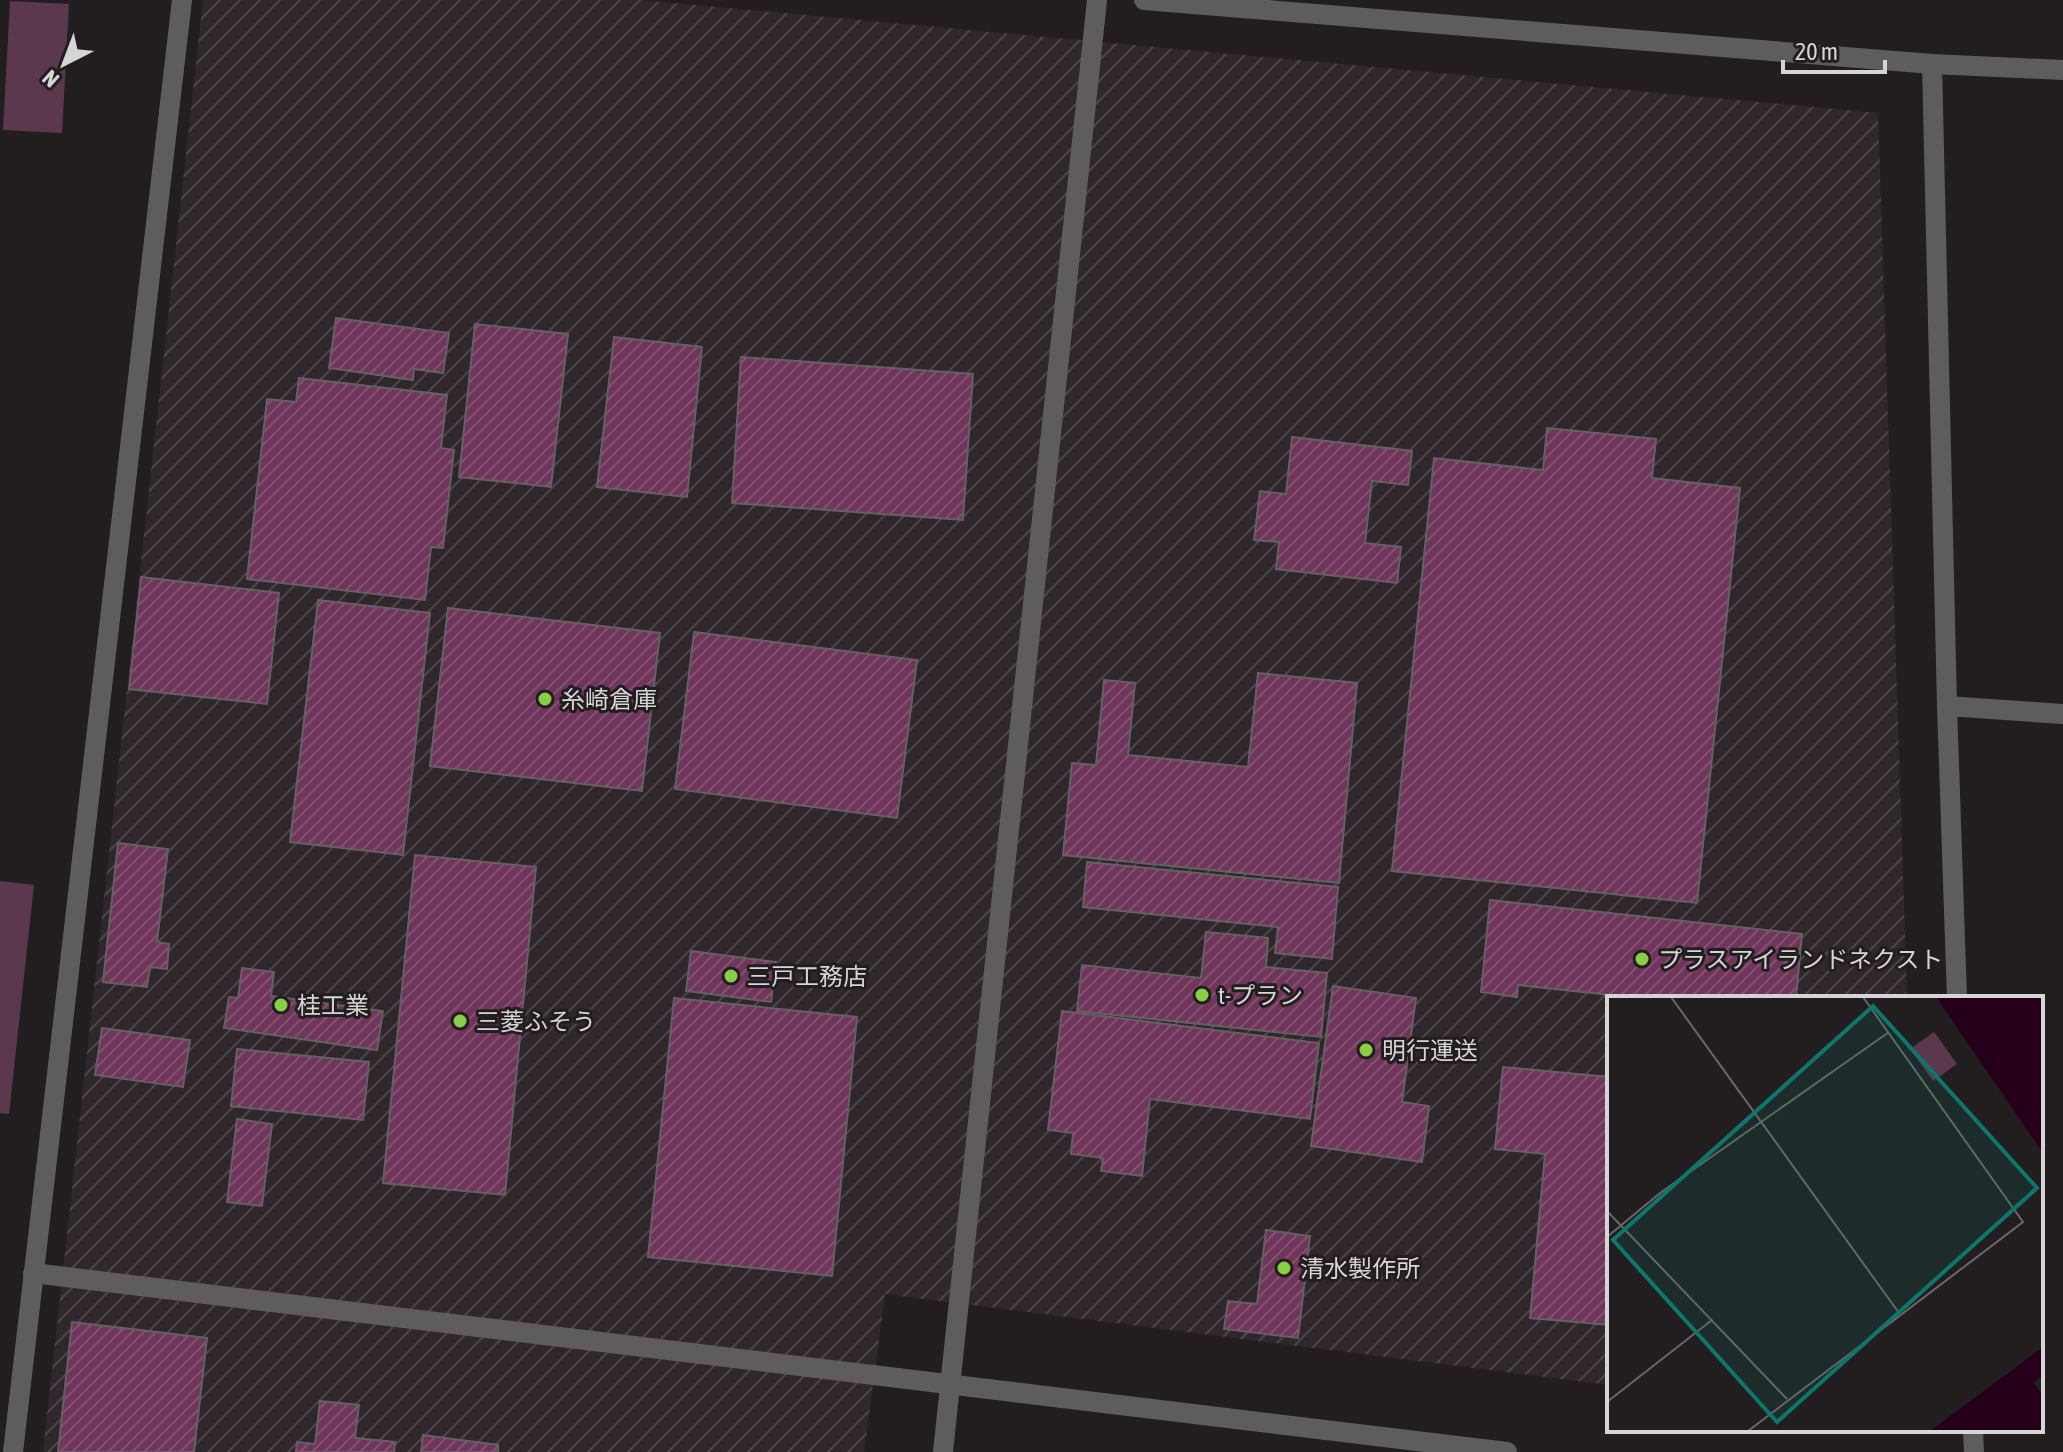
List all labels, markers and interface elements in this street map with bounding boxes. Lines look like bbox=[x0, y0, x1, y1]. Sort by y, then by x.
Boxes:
north arrow bbox=[24, 24, 104, 104]
scale bar bbox=[1783, 24, 1885, 74]
text: 20 m bbox=[1795, 38, 1838, 65]
text: N bbox=[37, 65, 64, 93]
place label: 糸崎倉庫 bbox=[561, 686, 657, 713]
marker: 糸崎倉庫 bbox=[536, 690, 554, 708]
place label: プラスアイランドネクスト bbox=[1658, 946, 1944, 973]
marker: プラスアイランドネクスト bbox=[1633, 950, 1651, 968]
place label: 三戸工務店 bbox=[747, 963, 867, 990]
marker: 三戸工務店 bbox=[722, 967, 740, 985]
place label: t-プラン bbox=[1218, 982, 1303, 1009]
marker: t-プラン bbox=[1193, 986, 1211, 1004]
place label: 桂工業 bbox=[297, 992, 369, 1019]
marker: 桂工業 bbox=[272, 996, 290, 1014]
inset map bbox=[1607, 996, 2043, 1432]
place label: 三菱ふそう bbox=[476, 1008, 596, 1035]
marker: 三菱ふそう bbox=[451, 1012, 469, 1030]
place label: 明行運送 bbox=[1382, 1037, 1478, 1064]
marker: 明行運送 bbox=[1357, 1041, 1375, 1059]
place label: 清水製作所 bbox=[1300, 1255, 1420, 1282]
marker: 清水製作所 bbox=[1275, 1259, 1293, 1277]

